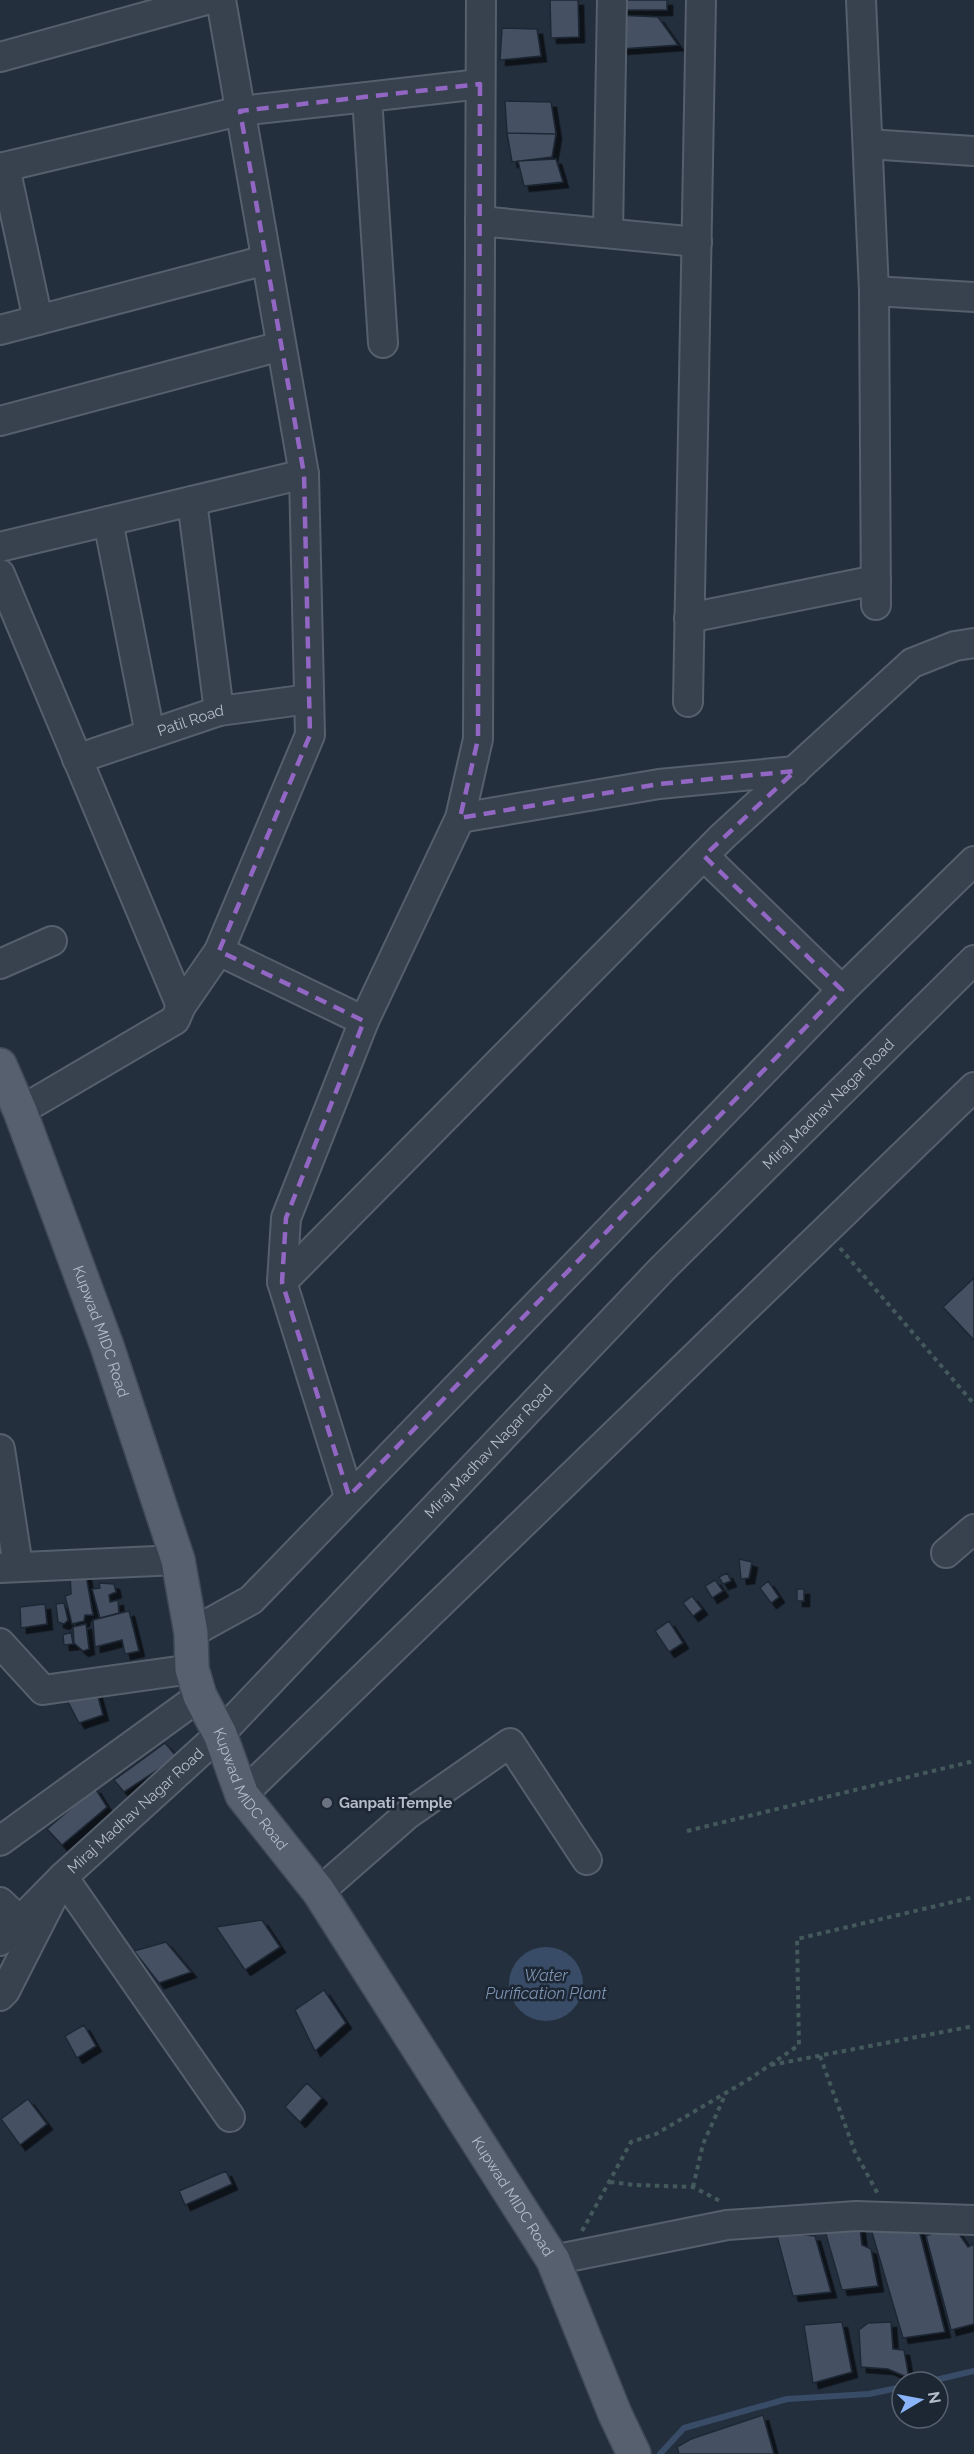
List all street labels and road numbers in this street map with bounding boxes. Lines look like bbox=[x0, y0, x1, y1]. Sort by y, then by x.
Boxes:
street label: Patil Road bbox=[155, 701, 225, 740]
street label: Miraj Madhav Nagar Road bbox=[759, 1035, 898, 1173]
street label: Kupwad MIDC Road bbox=[69, 1263, 132, 1400]
street label: Miraj Madhav Nagar Road bbox=[421, 1381, 556, 1522]
street label: Kupwad MIDC Road bbox=[209, 1725, 291, 1854]
street label: Miraj Madhav Nagar Road bbox=[64, 1744, 207, 1877]
street label: Kupwad MIDC Road bbox=[468, 2133, 557, 2260]

